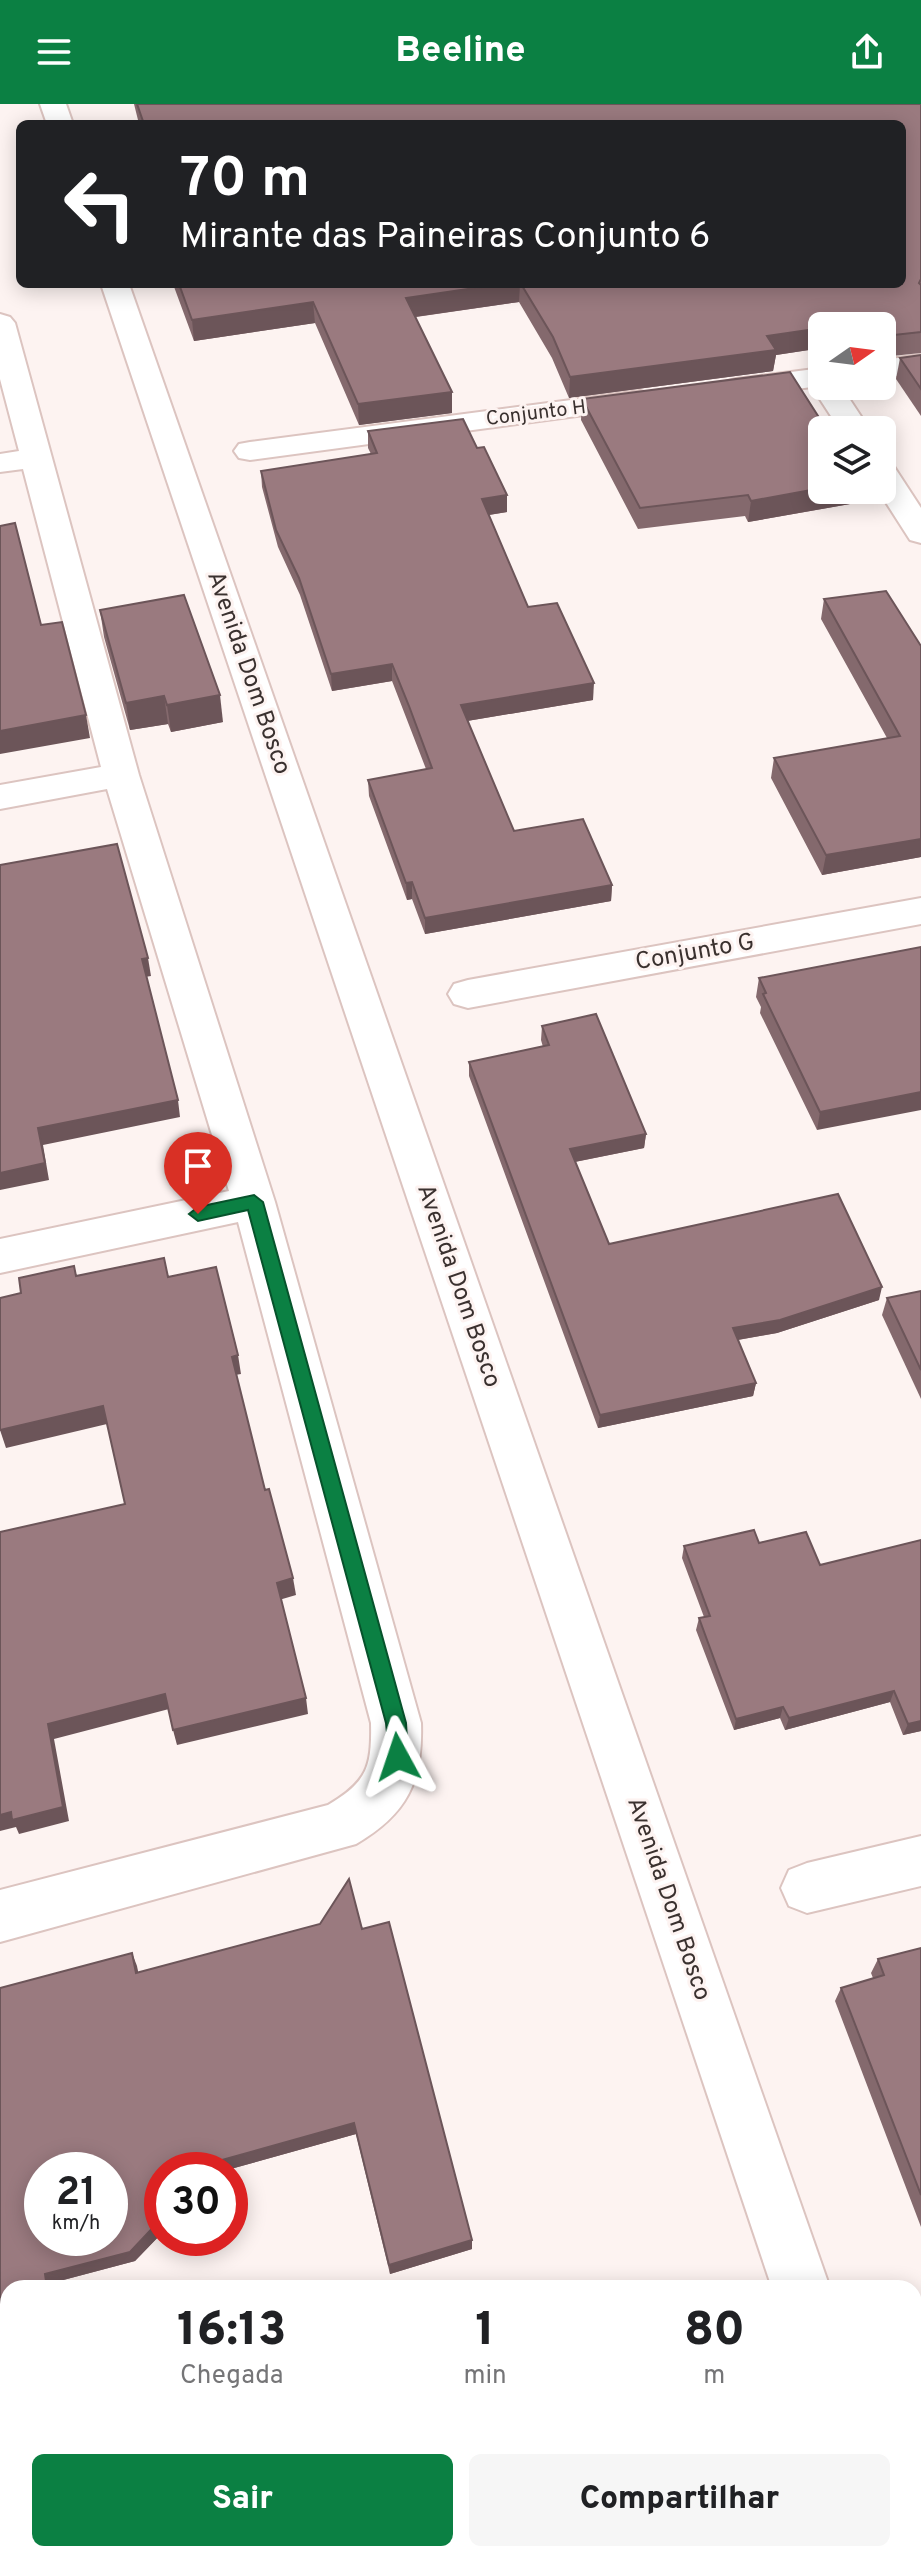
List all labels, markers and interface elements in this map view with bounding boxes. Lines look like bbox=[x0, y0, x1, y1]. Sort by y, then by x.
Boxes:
text: Beeline bbox=[395, 29, 526, 75]
icon: menu bbox=[32, 30, 76, 74]
icon: share bbox=[845, 30, 889, 74]
text: 70 m bbox=[180, 146, 310, 216]
icon: left bbox=[48, 152, 152, 256]
text: Mirante das Paineiras Conjunto 6 bbox=[180, 215, 710, 261]
north arrow bbox=[808, 312, 896, 400]
map controls bbox=[808, 312, 896, 504]
street label: Conjunto H bbox=[484, 395, 588, 433]
button: layers bbox=[808, 416, 896, 504]
street label: Avenida Dom Bosco bbox=[199, 567, 297, 779]
street label: Conjunto G bbox=[633, 928, 757, 978]
pin bbox=[164, 1132, 232, 1214]
icon: arrive bbox=[176, 1144, 220, 1188]
street label: Avenida Dom Bosco bbox=[409, 1180, 507, 1392]
position arrow bbox=[356, 1715, 440, 1799]
street label: Avenida Dom Bosco bbox=[619, 1793, 717, 2005]
speed limit sign: 30 bbox=[144, 2152, 248, 2256]
text: 21 bbox=[56, 2169, 96, 2219]
text: km/h bbox=[52, 2211, 100, 2237]
text: 16:13 bbox=[177, 2302, 287, 2362]
text: 1 bbox=[475, 2302, 495, 2362]
text: 80 bbox=[684, 2302, 745, 2362]
text: Chegada bbox=[180, 2360, 283, 2393]
text: min bbox=[463, 2360, 507, 2393]
text: m bbox=[703, 2360, 725, 2393]
button: Sair bbox=[32, 2454, 453, 2546]
button: Compartilhar bbox=[469, 2454, 890, 2546]

